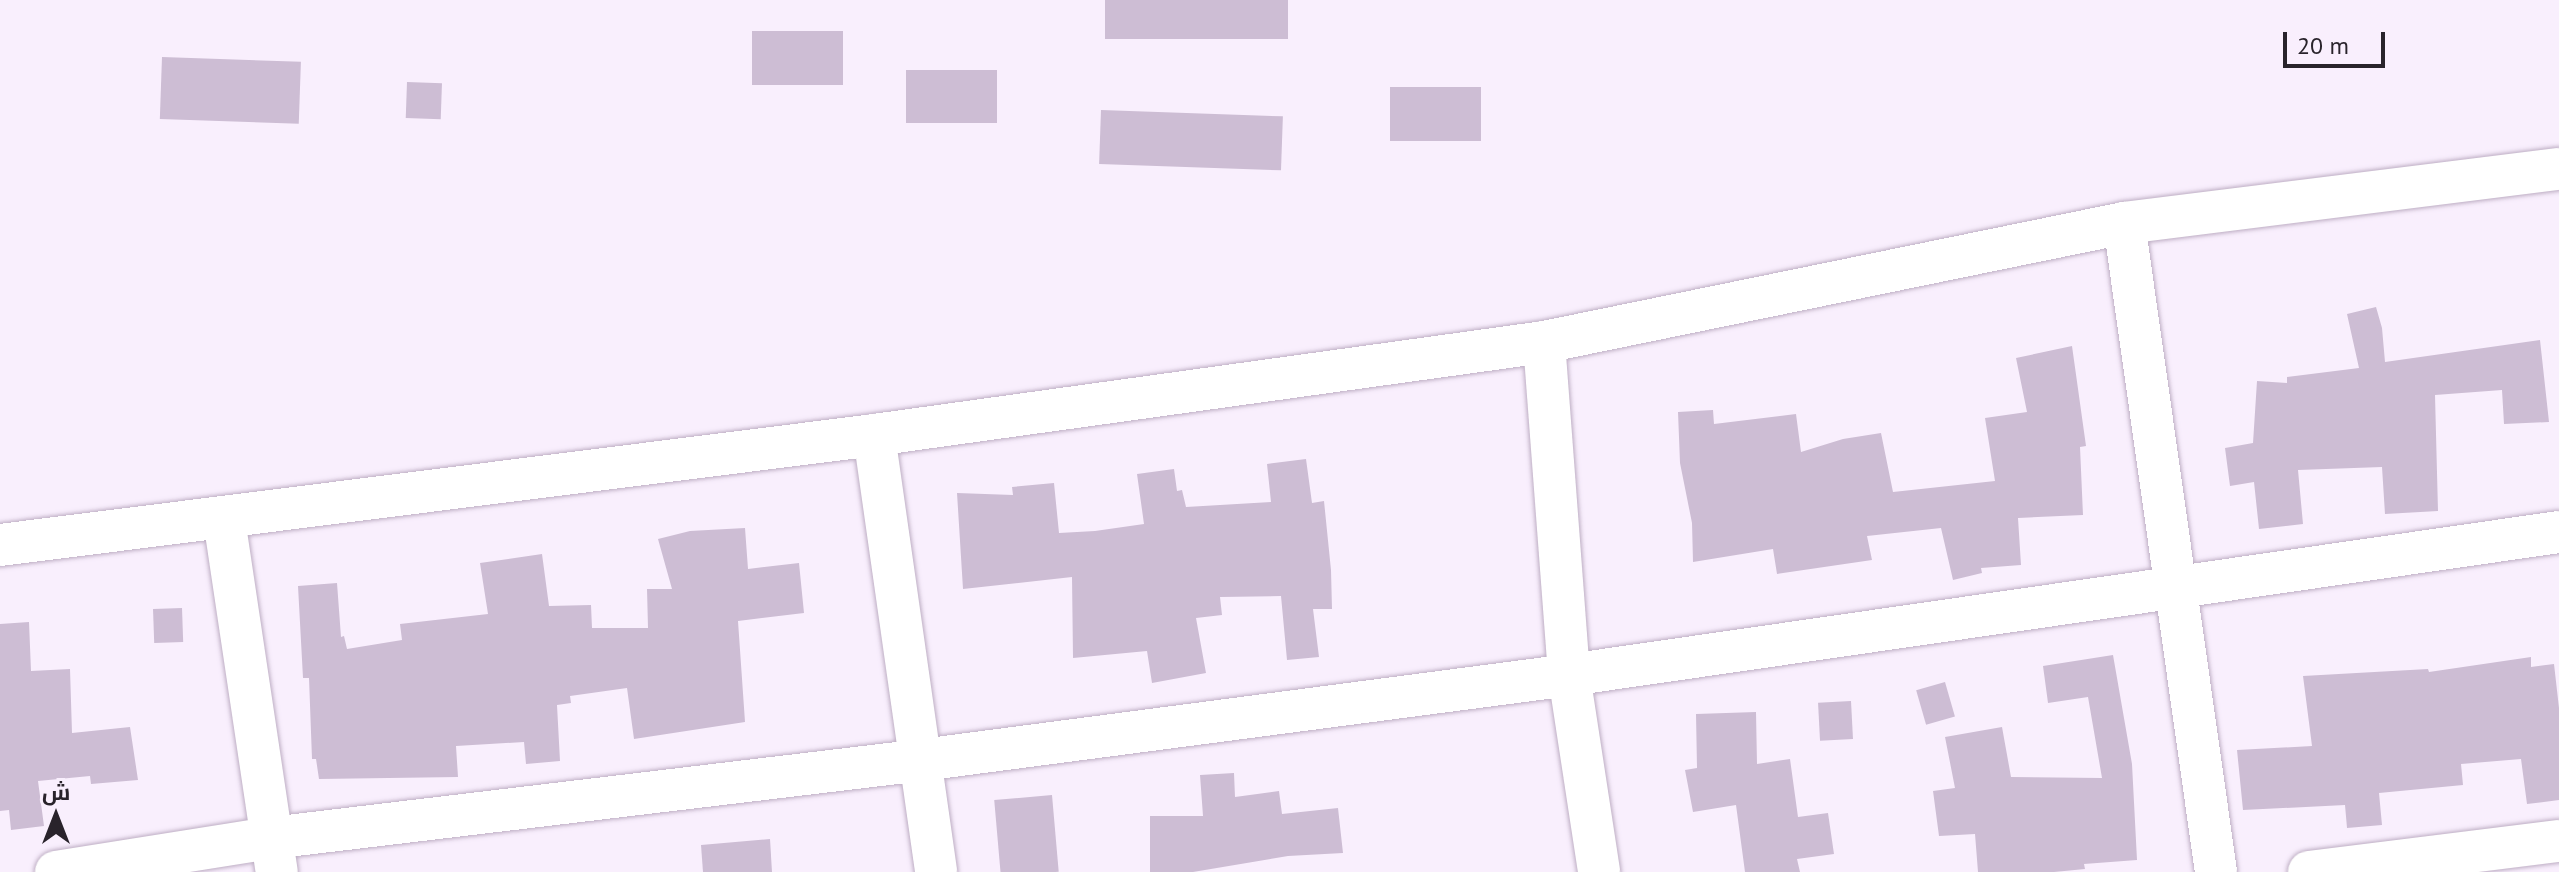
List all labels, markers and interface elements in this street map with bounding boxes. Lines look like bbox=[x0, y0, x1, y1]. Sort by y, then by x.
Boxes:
scale bar bbox=[2287, 16, 2389, 66]
text: 20 m bbox=[2297, 30, 2349, 61]
north arrow bbox=[16, 776, 96, 856]
text: ش bbox=[42, 778, 70, 806]

